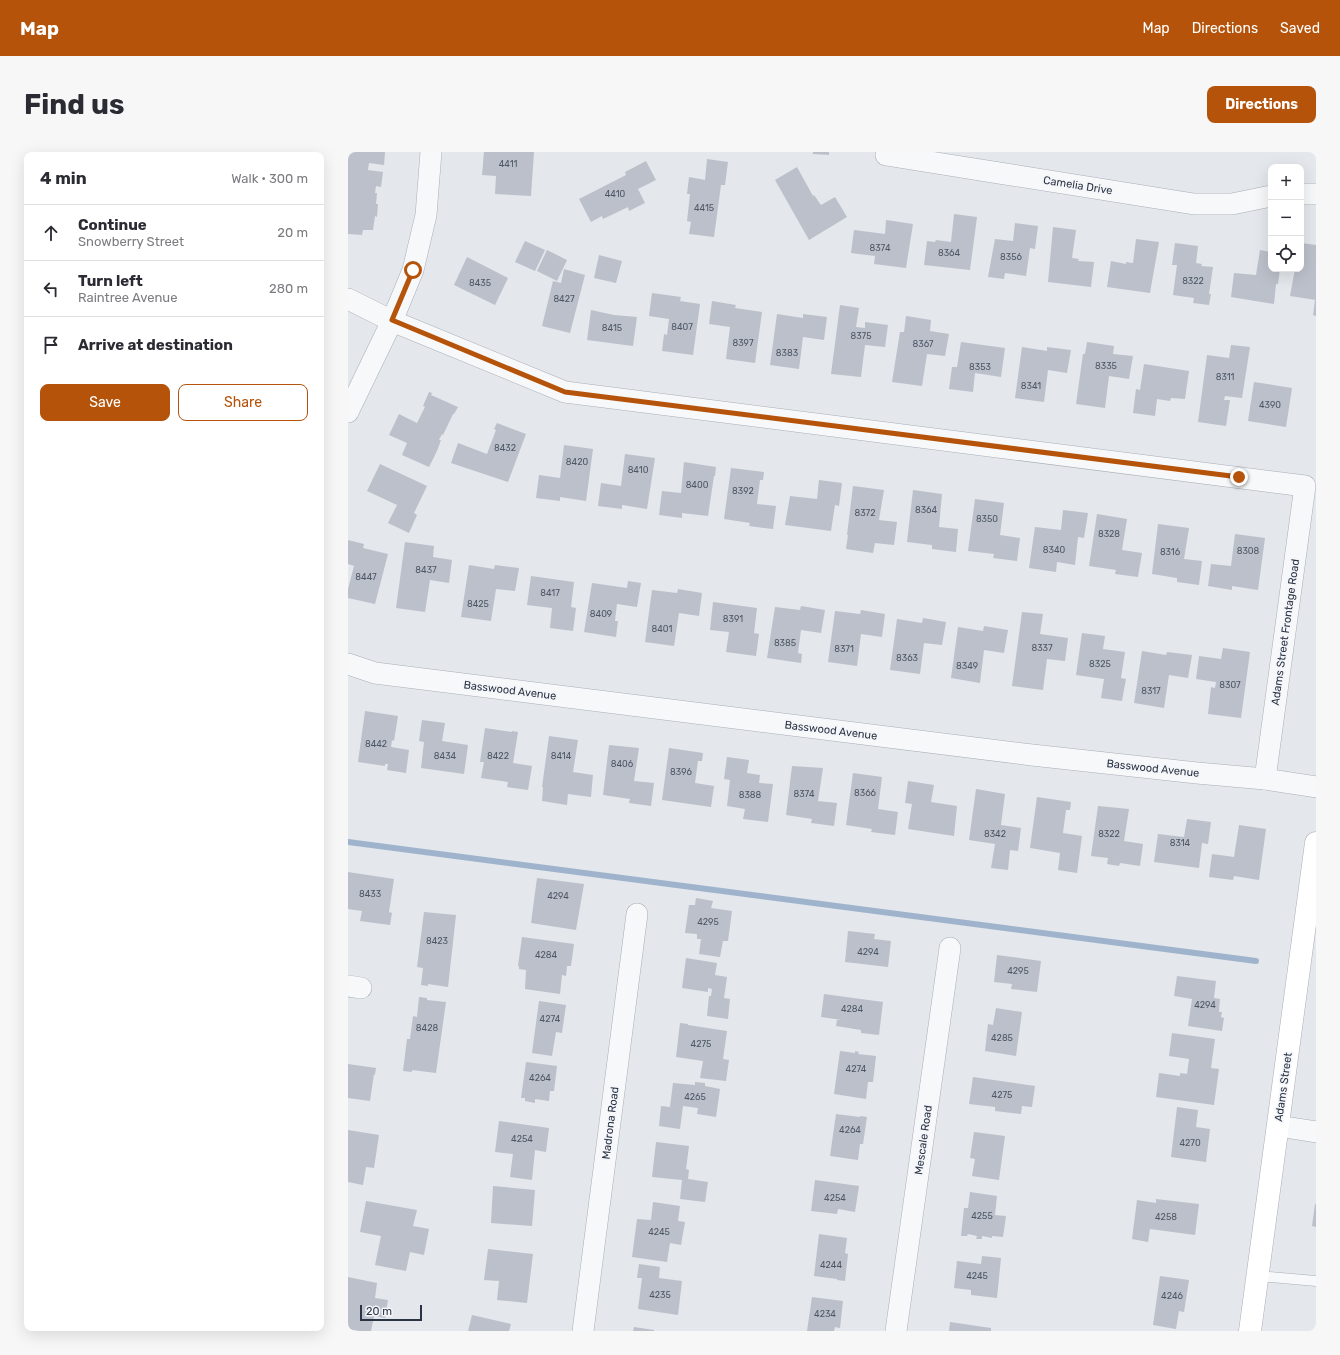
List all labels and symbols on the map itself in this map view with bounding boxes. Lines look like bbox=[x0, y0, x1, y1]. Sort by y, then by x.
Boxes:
house number: 4411 bbox=[499, 159, 517, 169]
street label: Camelia Drive bbox=[1042, 174, 1113, 197]
house number: 4410 bbox=[605, 189, 626, 199]
house number: 4415 bbox=[694, 203, 714, 213]
house number: 8374 bbox=[869, 243, 891, 253]
house number: 8364 bbox=[938, 248, 960, 258]
house number: 8356 bbox=[1000, 252, 1023, 262]
route start bbox=[404, 261, 422, 279]
house number: 8322 bbox=[1182, 276, 1204, 286]
house number: 8435 bbox=[469, 278, 491, 288]
house number: 8427 bbox=[553, 294, 575, 304]
house number: 8407 bbox=[671, 322, 693, 332]
house number: 8415 bbox=[602, 323, 622, 333]
house number: 8375 bbox=[850, 331, 872, 341]
house number: 8397 bbox=[732, 338, 754, 348]
house number: 8367 bbox=[913, 339, 934, 349]
house number: 8383 bbox=[776, 348, 798, 358]
house number: 8335 bbox=[1095, 361, 1117, 371]
house number: 8353 bbox=[969, 362, 991, 372]
house number: 8311 bbox=[1216, 372, 1234, 382]
house number: 8341 bbox=[1021, 381, 1041, 391]
house number: 4390 bbox=[1259, 400, 1281, 410]
house number: 8432 bbox=[494, 443, 516, 453]
house number: 8420 bbox=[566, 457, 588, 467]
house number: 8410 bbox=[628, 465, 649, 475]
route end bbox=[1230, 468, 1248, 486]
house number: 8400 bbox=[686, 480, 709, 490]
house number: 8392 bbox=[732, 486, 754, 496]
house number: 8364 bbox=[915, 505, 937, 515]
house number: 8372 bbox=[854, 508, 876, 518]
house number: 8350 bbox=[976, 514, 998, 524]
house number: 8328 bbox=[1098, 529, 1120, 539]
house number: 8340 bbox=[1043, 545, 1066, 555]
house number: 8308 bbox=[1237, 546, 1260, 556]
house number: 8316 bbox=[1160, 547, 1181, 557]
street label: Adams Street Frontage Road bbox=[1269, 558, 1302, 706]
house number: 8437 bbox=[415, 565, 437, 575]
house number: 8447 bbox=[355, 572, 377, 582]
house number: 8417 bbox=[540, 588, 560, 598]
house number: 8425 bbox=[467, 599, 489, 609]
house number: 8409 bbox=[590, 609, 612, 619]
house number: 8391 bbox=[723, 614, 743, 624]
house number: 8401 bbox=[652, 624, 673, 634]
house number: 8385 bbox=[774, 638, 796, 648]
house number: 8337 bbox=[1031, 643, 1053, 653]
house number: 8371 bbox=[834, 644, 854, 654]
house number: 8363 bbox=[896, 653, 918, 663]
house number: 8325 bbox=[1089, 659, 1111, 669]
house number: 8349 bbox=[956, 661, 978, 671]
street label: Basswood Avenue bbox=[463, 678, 557, 703]
house number: 8307 bbox=[1219, 680, 1241, 690]
house number: 8317 bbox=[1141, 686, 1161, 696]
street label: Basswood Avenue bbox=[784, 718, 878, 743]
house number: 8442 bbox=[365, 739, 387, 749]
house number: 8434 bbox=[434, 751, 457, 761]
house number: 8422 bbox=[487, 751, 509, 761]
house number: 8414 bbox=[551, 751, 572, 761]
street label: Basswood Avenue bbox=[1106, 757, 1200, 780]
house number: 8406 bbox=[611, 759, 634, 769]
house number: 8396 bbox=[670, 767, 692, 777]
house number: 8366 bbox=[854, 788, 877, 798]
house number: 8374 bbox=[793, 789, 815, 799]
house number: 8388 bbox=[739, 790, 762, 800]
house number: 8342 bbox=[984, 829, 1006, 839]
house number: 8322 bbox=[1098, 829, 1120, 839]
house number: 8314 bbox=[1170, 838, 1191, 848]
house number: 8433 bbox=[359, 889, 381, 899]
house number: 4294 bbox=[547, 891, 569, 901]
house number: 4295 bbox=[697, 917, 719, 927]
house number: 8423 bbox=[426, 936, 448, 946]
house number: 4294 bbox=[857, 947, 879, 957]
house number: 4284 bbox=[535, 950, 558, 960]
house number: 4295 bbox=[1007, 966, 1029, 976]
house number: 4294 bbox=[1194, 1000, 1216, 1010]
house number: 4284 bbox=[841, 1004, 864, 1014]
house number: 4274 bbox=[540, 1014, 561, 1024]
house number: 8428 bbox=[416, 1023, 438, 1033]
house number: 4285 bbox=[991, 1033, 1013, 1043]
house number: 4275 bbox=[691, 1039, 711, 1049]
street label: Adams Street bbox=[1272, 1051, 1295, 1123]
house number: 4274 bbox=[846, 1064, 867, 1074]
house number: 4264 bbox=[529, 1073, 551, 1083]
street label: Madrona Road bbox=[600, 1086, 621, 1160]
house number: 4275 bbox=[992, 1090, 1012, 1100]
house number: 4265 bbox=[684, 1092, 706, 1102]
street label: Mescale Road bbox=[912, 1104, 935, 1176]
house number: 4264 bbox=[839, 1125, 861, 1135]
house number: 4254 bbox=[511, 1134, 533, 1144]
house number: 4270 bbox=[1179, 1138, 1201, 1148]
house number: 4254 bbox=[824, 1193, 846, 1203]
house number: 4255 bbox=[971, 1211, 993, 1221]
house number: 4258 bbox=[1155, 1212, 1177, 1222]
house number: 4245 bbox=[648, 1227, 670, 1237]
house number: 4244 bbox=[820, 1260, 842, 1270]
house number: 4245 bbox=[966, 1271, 988, 1281]
house number: 4235 bbox=[649, 1290, 671, 1300]
house number: 4246 bbox=[1161, 1291, 1183, 1301]
scale bar bbox=[360, 1303, 422, 1322]
house number: 4234 bbox=[814, 1309, 836, 1319]

